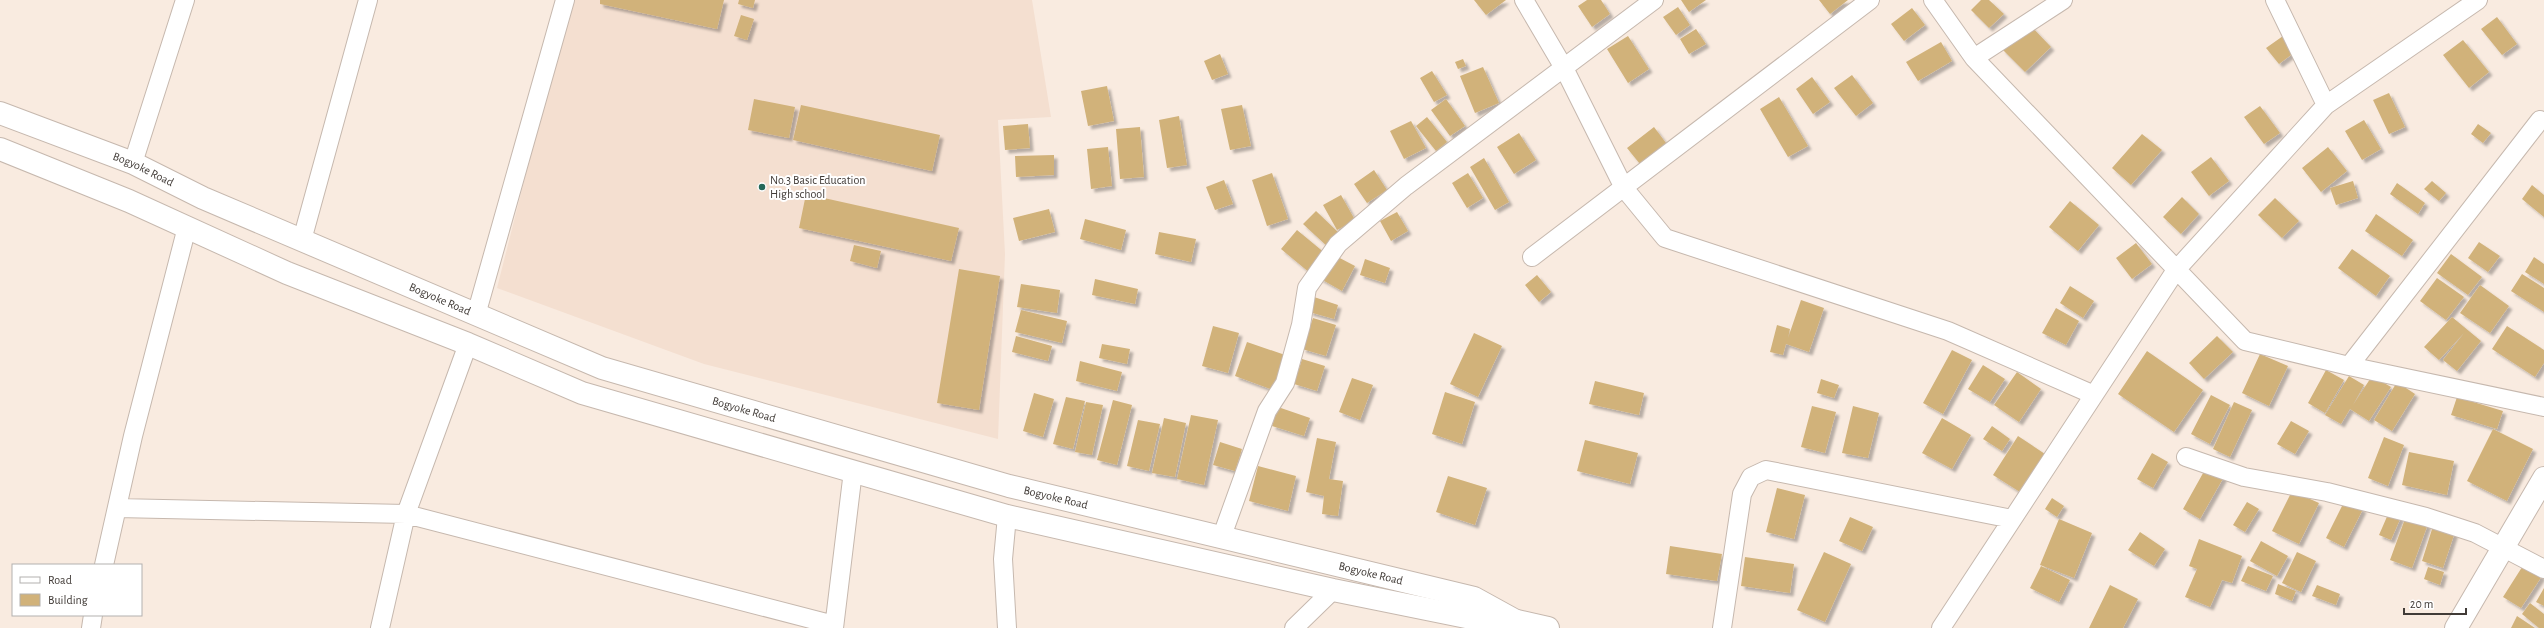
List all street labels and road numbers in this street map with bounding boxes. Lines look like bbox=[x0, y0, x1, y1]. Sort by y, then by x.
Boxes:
street label: Bogyoke Road bbox=[111, 150, 176, 188]
street label: Bogyoke Road bbox=[407, 281, 473, 317]
street label: Bogyoke Road bbox=[711, 394, 777, 424]
street label: Bogyoke Road bbox=[1023, 484, 1089, 511]
street label: Bogyoke Road bbox=[1337, 560, 1404, 587]

